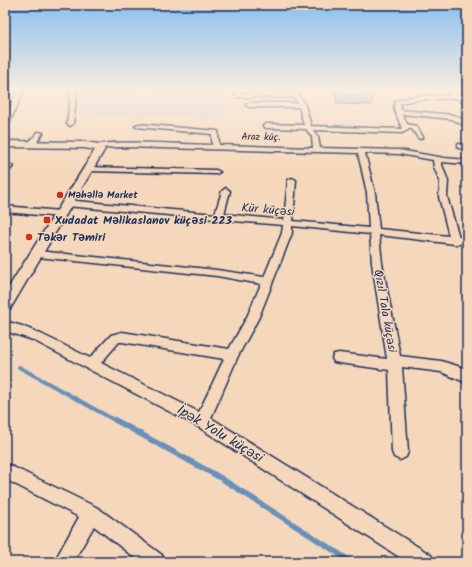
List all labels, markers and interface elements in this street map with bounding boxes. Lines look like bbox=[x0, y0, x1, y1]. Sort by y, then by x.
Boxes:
street label: Araz küç. bbox=[241, 129, 281, 145]
place label: Məhəllə Market bbox=[68, 187, 138, 203]
marker: Məhəllə Market bbox=[55, 190, 65, 200]
street label: Kür küçəsi bbox=[241, 198, 296, 222]
place label: Xudadat Məlikaslanov küçəsi 223 bbox=[54, 211, 232, 230]
marker: Xudadat Məlikaslanov küçəsi 223 bbox=[42, 215, 52, 225]
place label: Təkər Təmiri bbox=[37, 228, 106, 247]
marker: Təkər Təmiri bbox=[24, 232, 34, 242]
street label: Qızıl Tala küçəsi bbox=[368, 268, 402, 355]
street label: İpək Yolu küçəsi bbox=[172, 399, 268, 469]

